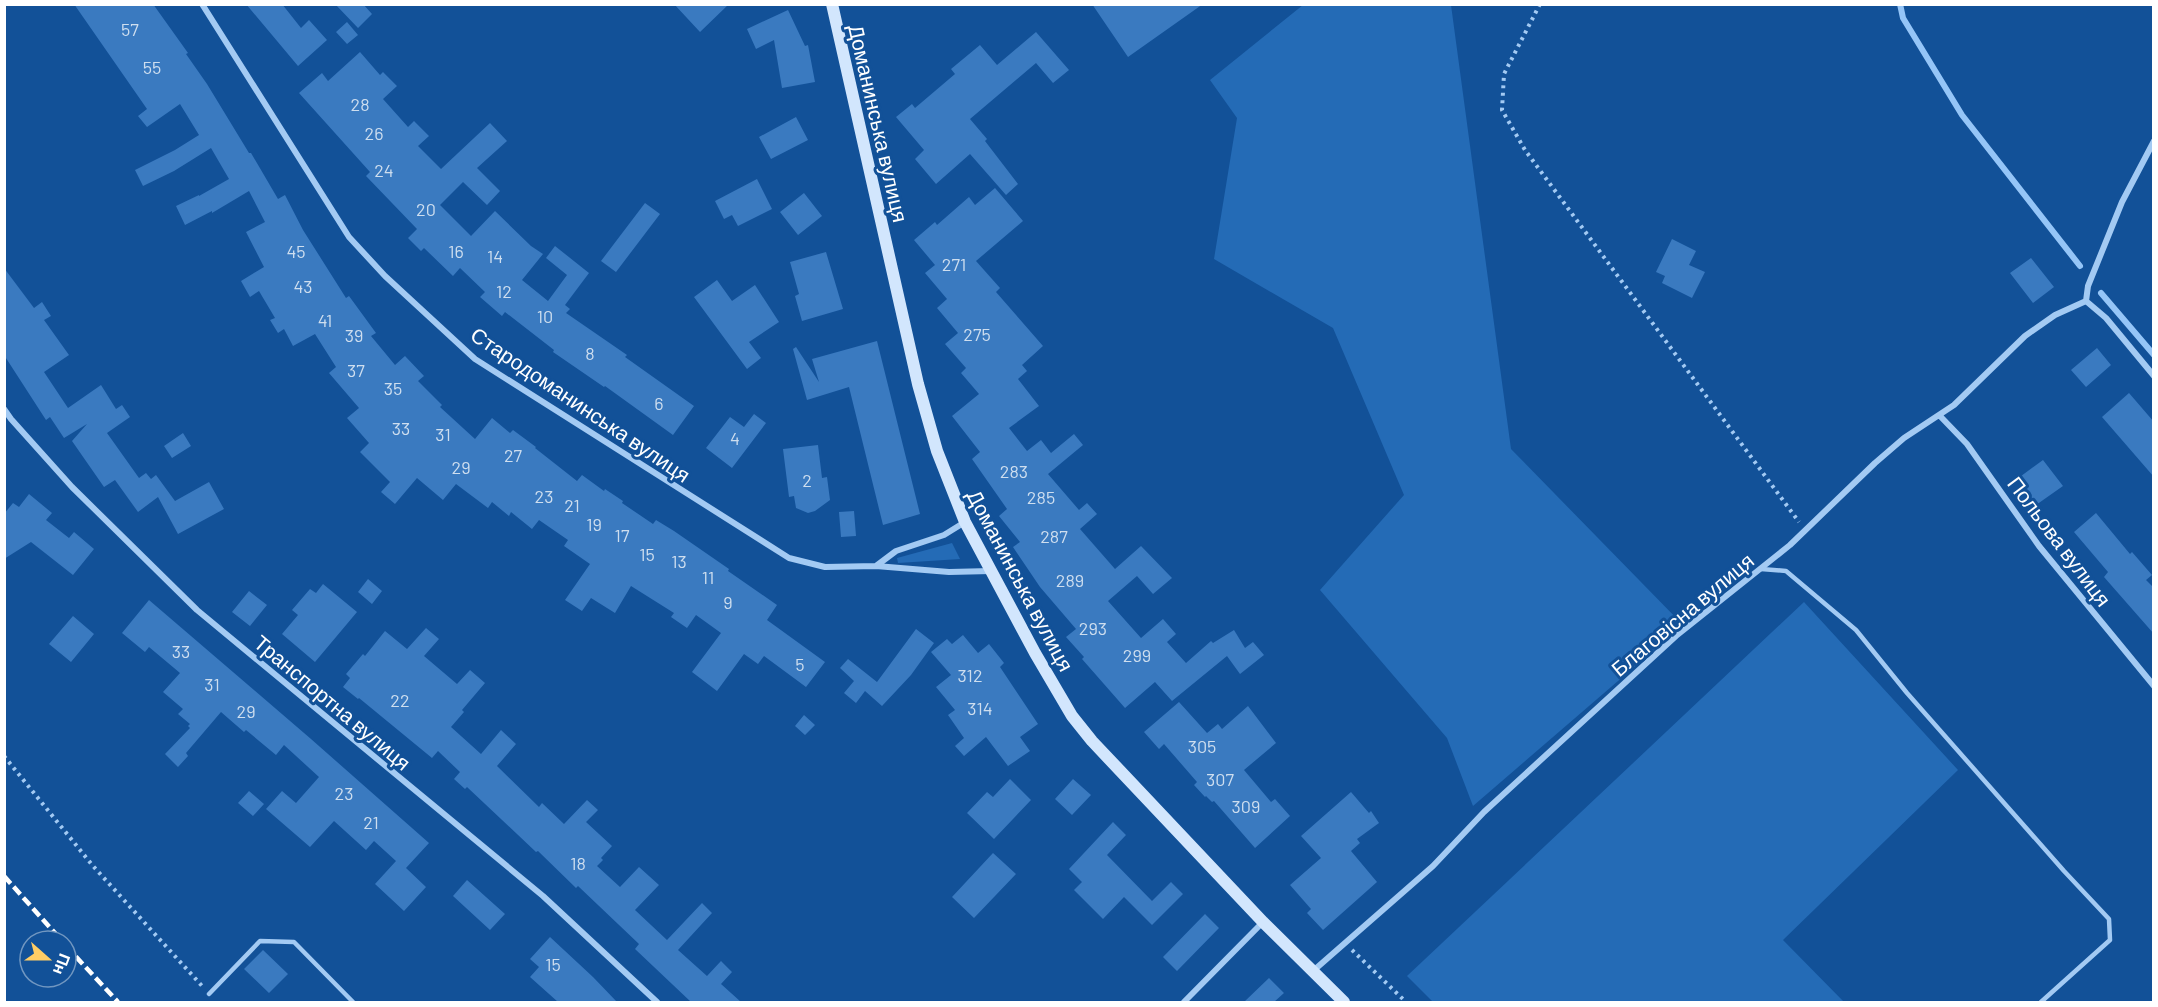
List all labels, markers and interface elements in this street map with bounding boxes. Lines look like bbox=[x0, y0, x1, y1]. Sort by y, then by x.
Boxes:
house number: 57 bbox=[121, 18, 139, 40]
street label: Доманинська вулиця bbox=[844, 22, 914, 224]
house number: 55 bbox=[143, 56, 161, 78]
house number: 28 bbox=[350, 93, 370, 115]
house number: 26 bbox=[365, 122, 383, 144]
house number: 24 bbox=[374, 159, 394, 181]
house number: 20 bbox=[416, 198, 436, 220]
house number: 45 bbox=[286, 240, 306, 262]
house number: 16 bbox=[448, 240, 464, 262]
house number: 14 bbox=[487, 245, 503, 267]
house number: 271 bbox=[942, 253, 966, 275]
house number: 43 bbox=[293, 275, 313, 297]
house number: 12 bbox=[496, 280, 512, 302]
house number: 10 bbox=[537, 305, 553, 327]
house number: 41 bbox=[318, 309, 332, 331]
street label: Стародоманинська вулиця bbox=[467, 321, 695, 487]
house number: 275 bbox=[963, 323, 991, 345]
house number: 39 bbox=[345, 324, 363, 346]
house number: 8 bbox=[585, 342, 595, 364]
house number: 37 bbox=[347, 359, 365, 381]
house number: 35 bbox=[384, 377, 402, 399]
house number: 6 bbox=[654, 392, 664, 414]
house number: 33 bbox=[392, 417, 410, 439]
house number: 31 bbox=[435, 423, 451, 445]
house number: 4 bbox=[730, 427, 740, 449]
house number: 27 bbox=[504, 444, 523, 466]
house number: 29 bbox=[451, 456, 471, 478]
house number: 283 bbox=[1000, 460, 1028, 482]
house number: 2 bbox=[802, 469, 812, 491]
street label: Польова вулиця bbox=[2003, 471, 2117, 611]
house number: 23 bbox=[535, 485, 553, 507]
street label: Доманинська вулиця bbox=[962, 485, 1080, 675]
house number: 285 bbox=[1027, 486, 1055, 508]
house number: 21 bbox=[564, 494, 580, 516]
house number: 19 bbox=[586, 513, 602, 535]
house number: 17 bbox=[615, 524, 630, 546]
house number: 287 bbox=[1040, 525, 1068, 547]
house number: 15 bbox=[639, 543, 655, 565]
street label: Благовісна вулиця bbox=[1606, 547, 1758, 681]
house number: 13 bbox=[671, 550, 687, 572]
house number: 11 bbox=[702, 566, 714, 588]
house number: 289 bbox=[1056, 569, 1084, 591]
house number: 9 bbox=[723, 591, 733, 613]
house number: 293 bbox=[1079, 617, 1107, 639]
street label: Транспортна вулиця bbox=[250, 629, 416, 775]
house number: 33 bbox=[172, 640, 190, 662]
house number: 299 bbox=[1123, 644, 1151, 666]
house number: 5 bbox=[795, 653, 805, 675]
house number: 312 bbox=[957, 664, 983, 686]
house number: 31 bbox=[204, 673, 220, 695]
house number: 22 bbox=[390, 689, 410, 711]
house number: 314 bbox=[967, 697, 993, 719]
house number: 29 bbox=[236, 700, 256, 722]
house number: 305 bbox=[1188, 735, 1216, 757]
house number: 307 bbox=[1206, 768, 1234, 790]
house number: 23 bbox=[335, 782, 353, 804]
house number: 309 bbox=[1232, 795, 1260, 817]
house number: 21 bbox=[363, 811, 379, 833]
house number: 18 bbox=[570, 852, 586, 874]
north arrow bbox=[18, 929, 78, 989]
text: Пн bbox=[50, 951, 75, 978]
house number: 15 bbox=[545, 953, 561, 975]

